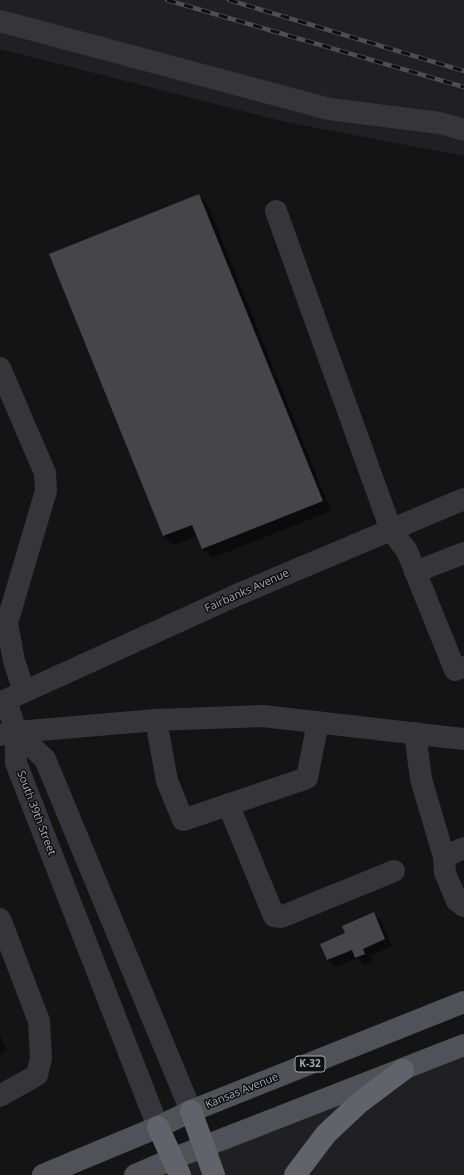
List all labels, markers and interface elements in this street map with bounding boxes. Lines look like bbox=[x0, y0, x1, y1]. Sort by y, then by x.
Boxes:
street label: Fairbanks Avenue bbox=[203, 566, 291, 616]
street label: South 39th Street bbox=[14, 769, 58, 857]
road number: K-32 bbox=[295, 1056, 325, 1072]
street label: Kansas Avenue bbox=[204, 1070, 280, 1112]

